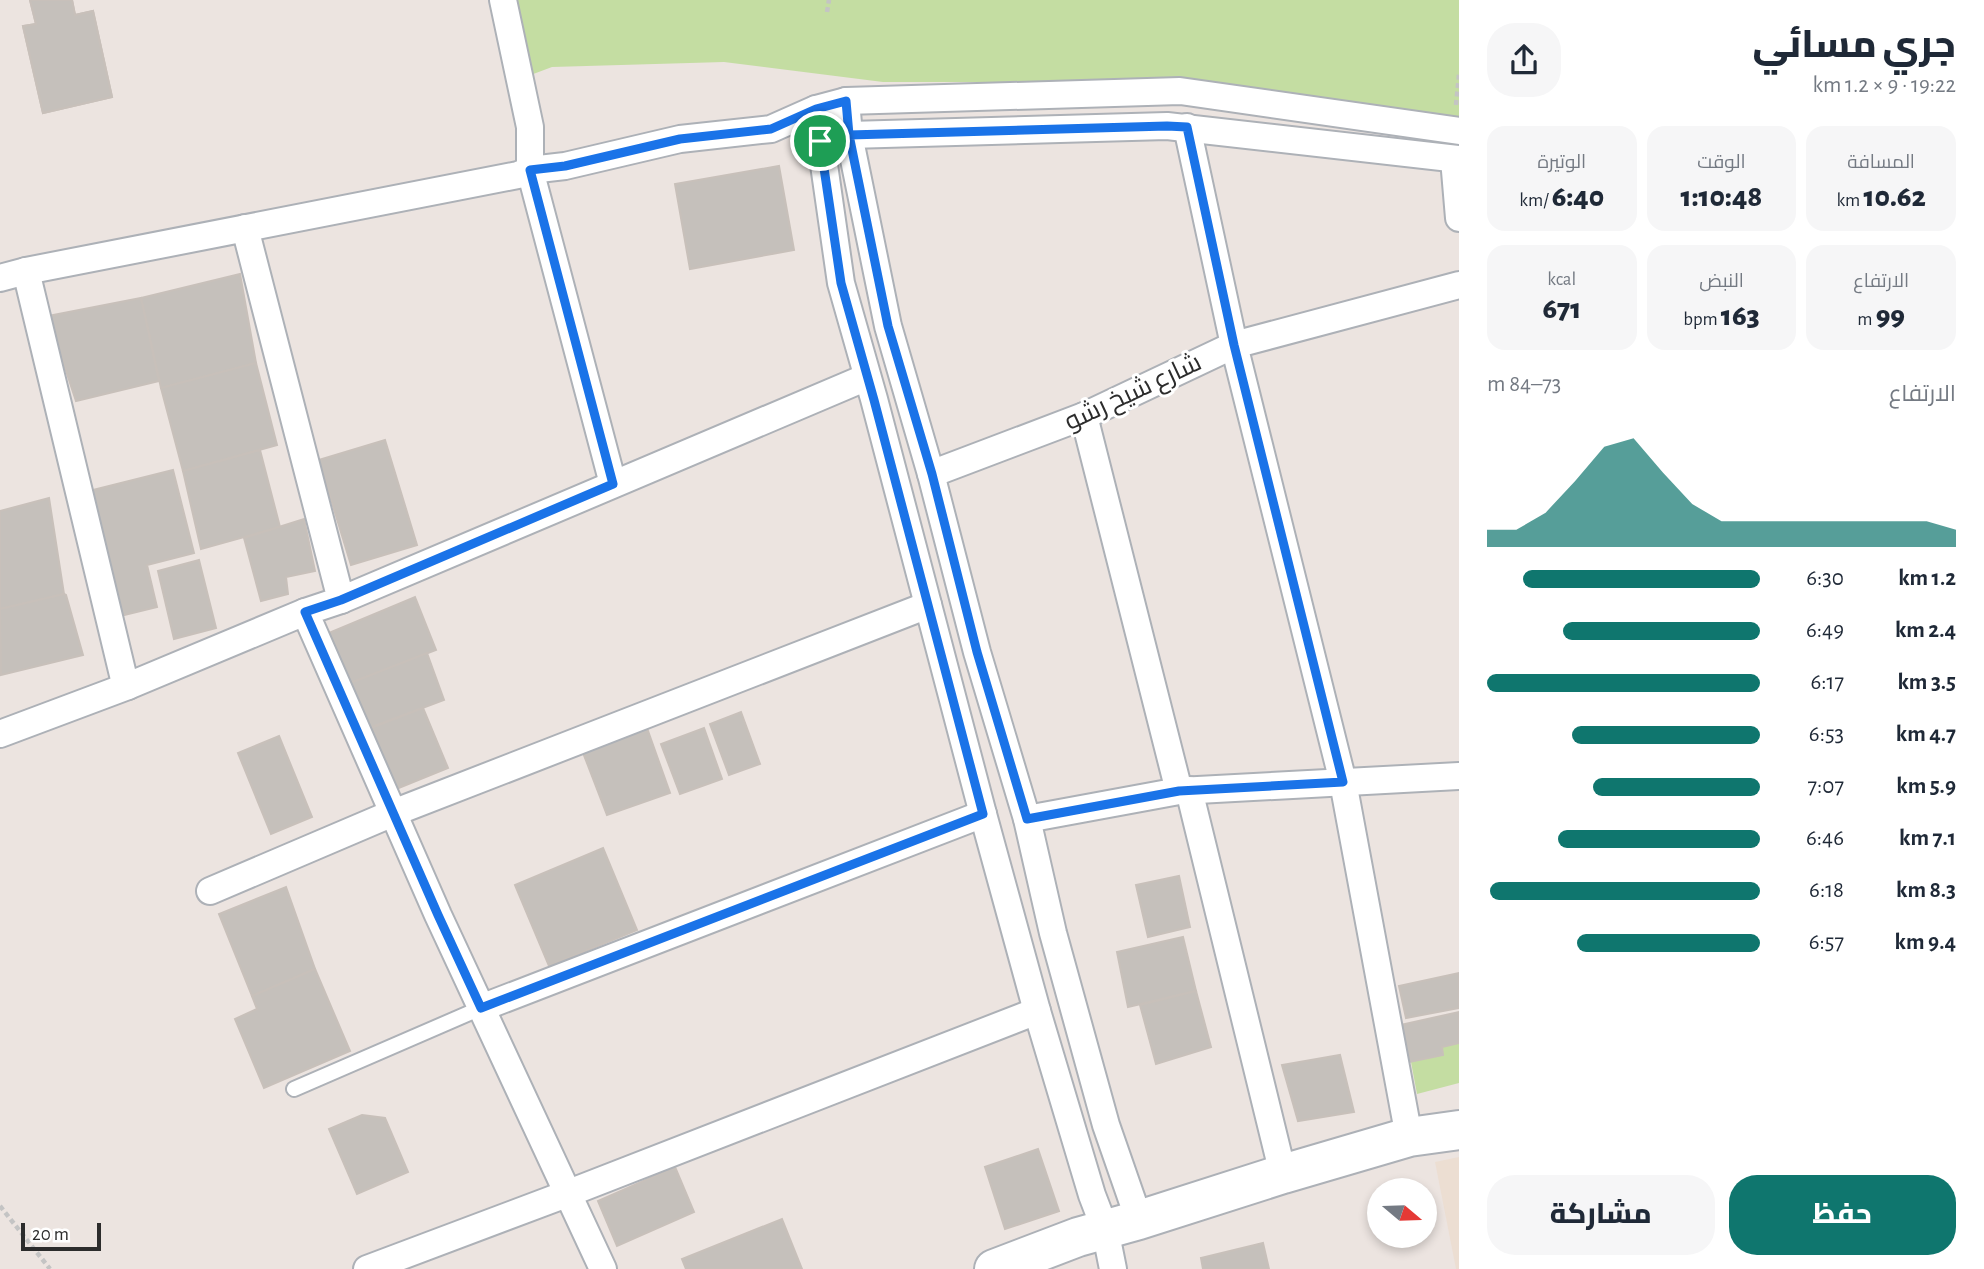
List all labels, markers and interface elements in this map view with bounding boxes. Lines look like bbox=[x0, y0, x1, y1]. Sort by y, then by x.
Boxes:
button: share bbox=[1487, 23, 1561, 97]
text: جري مسائي bbox=[1753, 27, 1956, 65]
text: 19:22 · 9 × 1.2 km bbox=[1812, 74, 1956, 97]
pin bbox=[790, 111, 850, 171]
icon: arrive bbox=[801, 122, 839, 160]
text: الوتيرة bbox=[1537, 153, 1586, 172]
text: الوقت bbox=[1697, 153, 1746, 172]
text: المسافة bbox=[1847, 153, 1915, 172]
text: 6:40 bbox=[1552, 182, 1604, 212]
text: 1:10:48 bbox=[1681, 182, 1762, 212]
text: 10.62 bbox=[1863, 182, 1926, 212]
text: /km bbox=[1519, 191, 1552, 210]
text: km bbox=[1836, 191, 1863, 210]
text: kcal bbox=[1547, 270, 1576, 289]
text: النبض bbox=[1699, 272, 1744, 291]
text: الارتفاع bbox=[1853, 272, 1909, 291]
text: 671 bbox=[1542, 294, 1581, 324]
text: 163 bbox=[1721, 301, 1760, 331]
text: 99 bbox=[1876, 301, 1905, 331]
text: bpm bbox=[1683, 310, 1721, 329]
text: m bbox=[1857, 310, 1876, 329]
street label: شارع شيخ رشو bbox=[1061, 349, 1207, 438]
text: 73–84 m bbox=[1487, 373, 1561, 396]
text: الارتفاع bbox=[1889, 383, 1956, 406]
text: 6:30 bbox=[1806, 567, 1844, 590]
text: 1.2 km bbox=[1898, 567, 1956, 590]
text: 6:49 bbox=[1806, 619, 1844, 642]
text: 2.4 km bbox=[1895, 619, 1956, 642]
text: 6:17 bbox=[1810, 671, 1844, 694]
text: 3.5 km bbox=[1897, 671, 1956, 694]
text: 6:53 bbox=[1809, 723, 1844, 746]
text: 4.7 km bbox=[1896, 723, 1956, 746]
text: 7:07 bbox=[1807, 775, 1844, 798]
text: 5.9 km bbox=[1896, 775, 1956, 798]
text: 6:46 bbox=[1806, 827, 1844, 850]
text: 7.1 km bbox=[1899, 827, 1956, 850]
text: 6:18 bbox=[1809, 879, 1844, 902]
text: 8.3 km bbox=[1896, 879, 1956, 902]
text: 6:57 bbox=[1809, 931, 1844, 954]
text: 9.4 km bbox=[1895, 931, 1956, 954]
button: مشاركة bbox=[1487, 1175, 1715, 1255]
button: حفظ bbox=[1729, 1175, 1956, 1255]
north arrow bbox=[1367, 1178, 1437, 1248]
map controls bbox=[1367, 1178, 1437, 1248]
scale bar bbox=[21, 1220, 102, 1252]
text: 20 m bbox=[32, 1225, 69, 1244]

